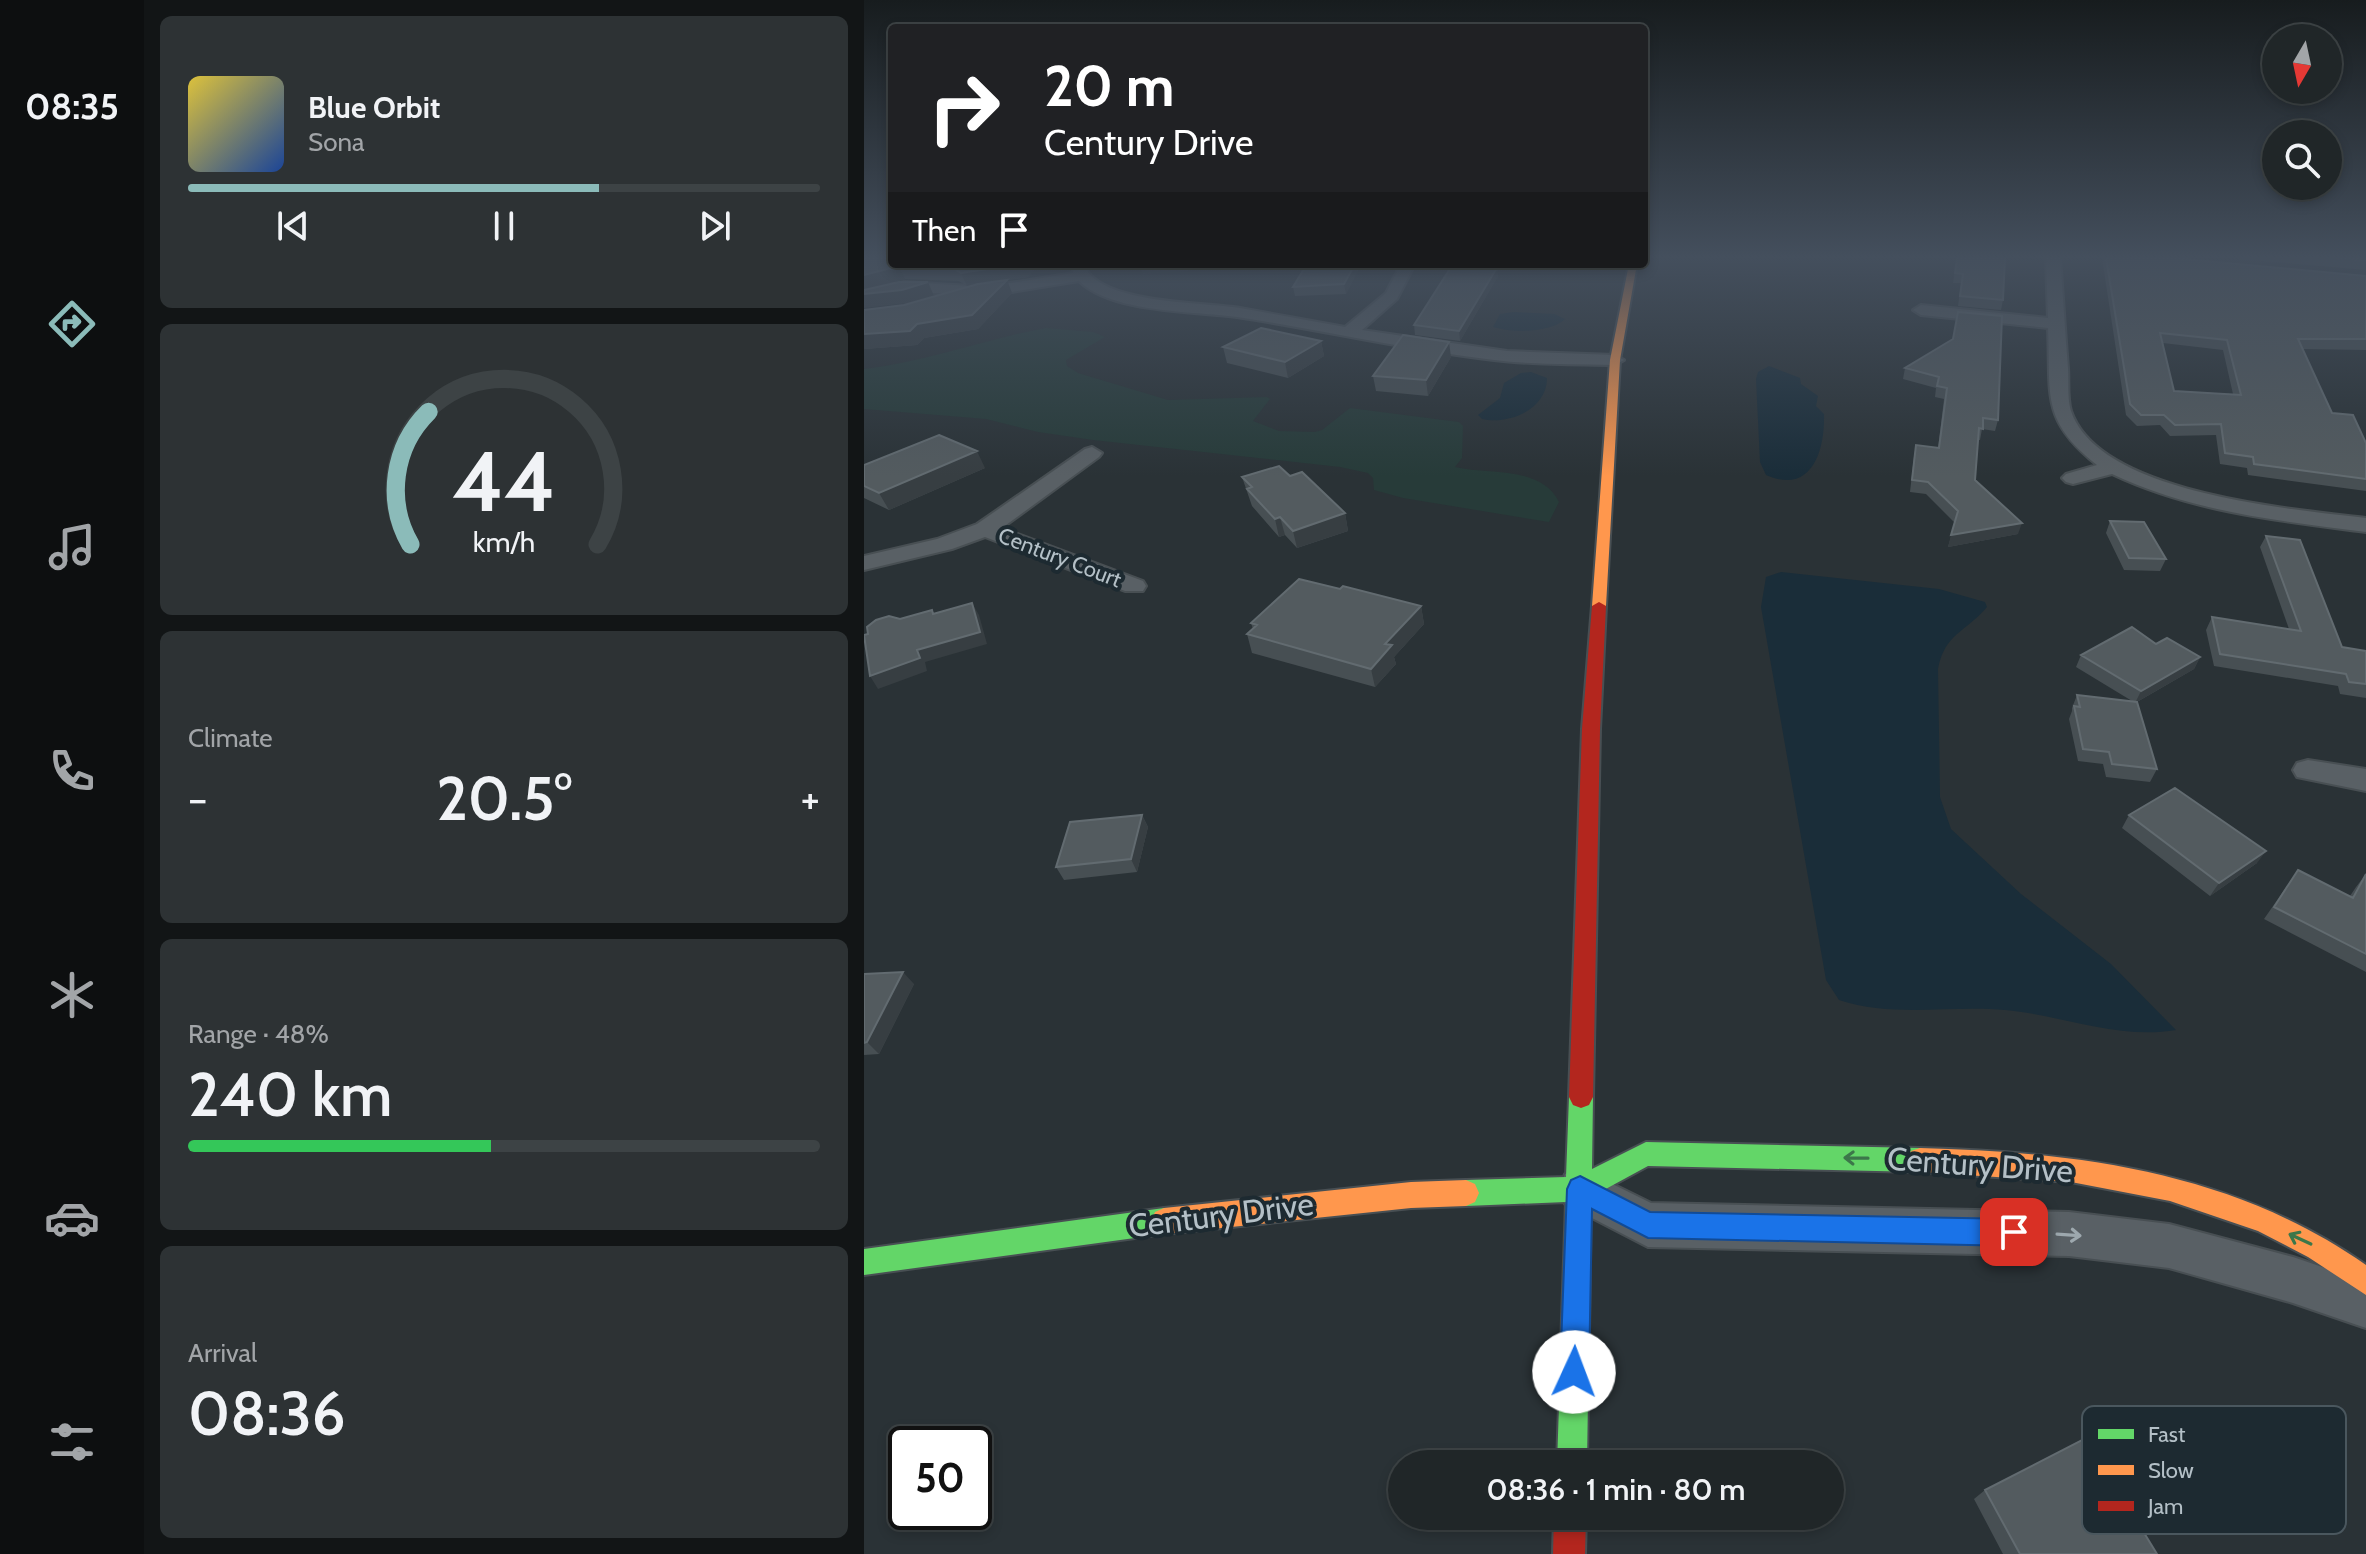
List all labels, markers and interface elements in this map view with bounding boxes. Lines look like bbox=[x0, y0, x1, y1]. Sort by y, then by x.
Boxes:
north arrow bbox=[2262, 24, 2342, 104]
map controls bbox=[2262, 24, 2342, 200]
text: 20 m bbox=[1044, 52, 1174, 120]
icon: right bbox=[912, 56, 1016, 160]
text: 08:35 bbox=[25, 84, 119, 128]
text: Blue Orbit bbox=[308, 89, 440, 126]
text: Century Drive bbox=[1044, 120, 1253, 164]
button: search bbox=[2262, 120, 2342, 200]
text: Sona bbox=[308, 126, 365, 158]
icon: previous bbox=[271, 204, 315, 248]
icon: pause bbox=[482, 204, 526, 248]
icon: next bbox=[693, 204, 737, 248]
icon: arrive bbox=[992, 208, 1036, 252]
text: Then bbox=[912, 212, 976, 249]
icon: directions bbox=[44, 296, 100, 352]
text: 44 bbox=[452, 431, 556, 532]
icon: music bbox=[44, 519, 100, 575]
street label: Century Court bbox=[994, 522, 1126, 594]
text: km/h bbox=[473, 525, 535, 560]
text: Climate bbox=[188, 722, 273, 754]
icon: phone bbox=[44, 743, 100, 799]
text: 20.5° bbox=[436, 762, 572, 835]
text: − bbox=[188, 772, 207, 825]
text: + bbox=[801, 772, 820, 825]
icon: climate bbox=[44, 967, 100, 1023]
text: Range · 48% bbox=[188, 1018, 329, 1050]
text: 240 km bbox=[188, 1058, 392, 1131]
street label: Century Drive bbox=[1886, 1139, 2074, 1190]
one-way arrow bbox=[1843, 1150, 1870, 1166]
street label: Century Drive bbox=[1126, 1184, 1316, 1245]
icon: car bbox=[44, 1190, 100, 1246]
pin bbox=[1980, 1198, 2048, 1266]
icon: arrive bbox=[1992, 1210, 2036, 1254]
one-way arrow bbox=[2055, 1228, 2082, 1243]
one-way arrow bbox=[2288, 1231, 2312, 1246]
position arrow bbox=[1532, 1330, 1616, 1414]
text: Arrival bbox=[188, 1337, 257, 1369]
text: 08:36 bbox=[188, 1377, 346, 1450]
legend bbox=[2082, 1406, 2346, 1534]
icon: filters bbox=[44, 1414, 100, 1470]
text: Fast bbox=[2148, 1421, 2186, 1448]
speed limit sign: 50 bbox=[888, 1426, 992, 1530]
text: Slow bbox=[2148, 1457, 2194, 1484]
text: 08:36 · 1 min · 80 m bbox=[1486, 1471, 1746, 1508]
text: Jam bbox=[2147, 1493, 2183, 1520]

